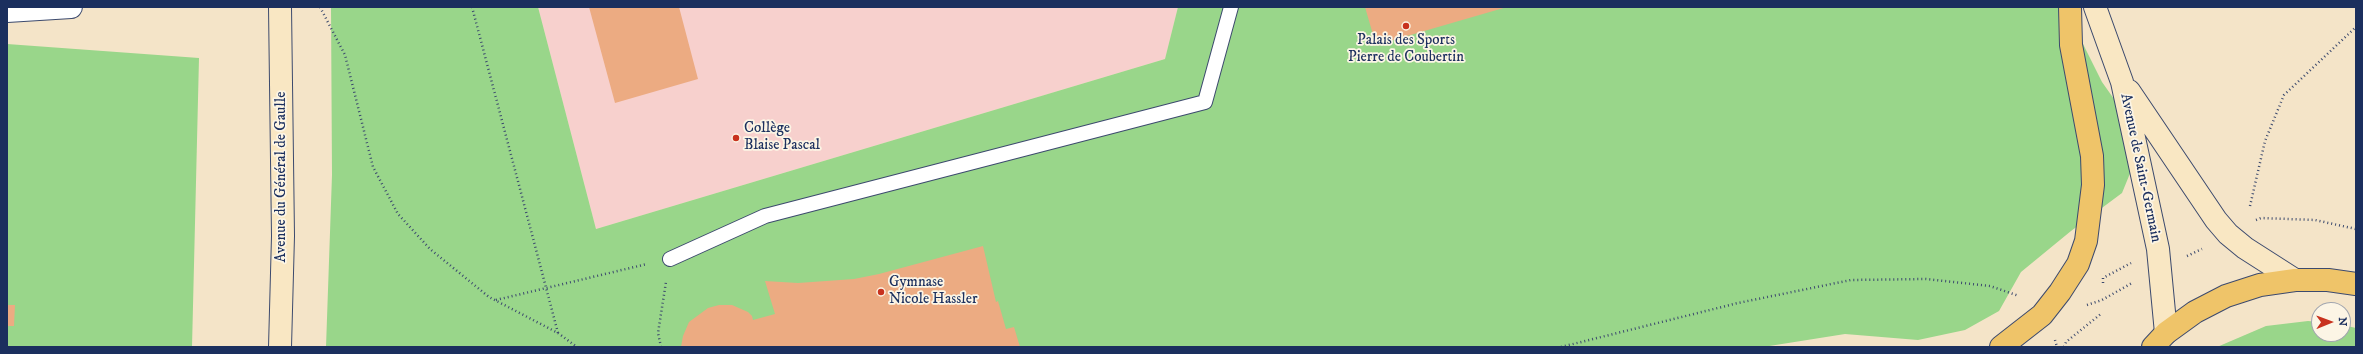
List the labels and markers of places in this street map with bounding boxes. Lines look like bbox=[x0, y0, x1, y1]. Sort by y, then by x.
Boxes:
marker: Palais des Sports Pierre de Coubertin bbox=[1401, 21, 1411, 31]
place label: Palais des Sports Pierre de Coubertin bbox=[1348, 32, 1464, 67]
place label: Collège Blaise Pascal bbox=[744, 120, 820, 155]
marker: Collège Blaise Pascal bbox=[731, 133, 741, 143]
place label: Gymnase Nicole Hassler bbox=[889, 274, 978, 309]
marker: Gymnase Nicole Hassler bbox=[876, 287, 886, 297]

